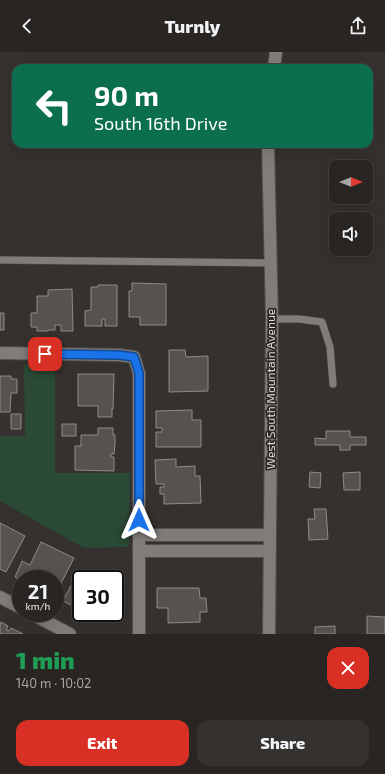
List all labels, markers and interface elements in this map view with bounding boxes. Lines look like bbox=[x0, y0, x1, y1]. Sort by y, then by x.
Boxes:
icon: back bbox=[16, 15, 38, 37]
text: Turnly bbox=[165, 15, 220, 37]
icon: share bbox=[347, 15, 369, 37]
text: 90 m bbox=[94, 78, 159, 112]
icon: left bbox=[28, 80, 80, 132]
text: South 16th Drive bbox=[94, 112, 227, 134]
north arrow bbox=[329, 160, 373, 204]
map controls bbox=[329, 160, 373, 256]
button: sound bbox=[329, 212, 373, 256]
street label: West South Mountain Avenue bbox=[263, 309, 277, 469]
pin bbox=[28, 337, 62, 371]
icon: arrive bbox=[34, 343, 56, 365]
position arrow bbox=[118, 499, 160, 541]
speed limit sign: 30 bbox=[72, 570, 124, 622]
text: 21 bbox=[28, 579, 48, 603]
text: km/h bbox=[26, 600, 50, 612]
text: 1 min bbox=[16, 645, 75, 674]
button: close bbox=[327, 647, 369, 689]
text: 140 m · 10:02 bbox=[16, 675, 91, 691]
button: Exit bbox=[16, 720, 189, 766]
button: Share bbox=[197, 720, 369, 766]

